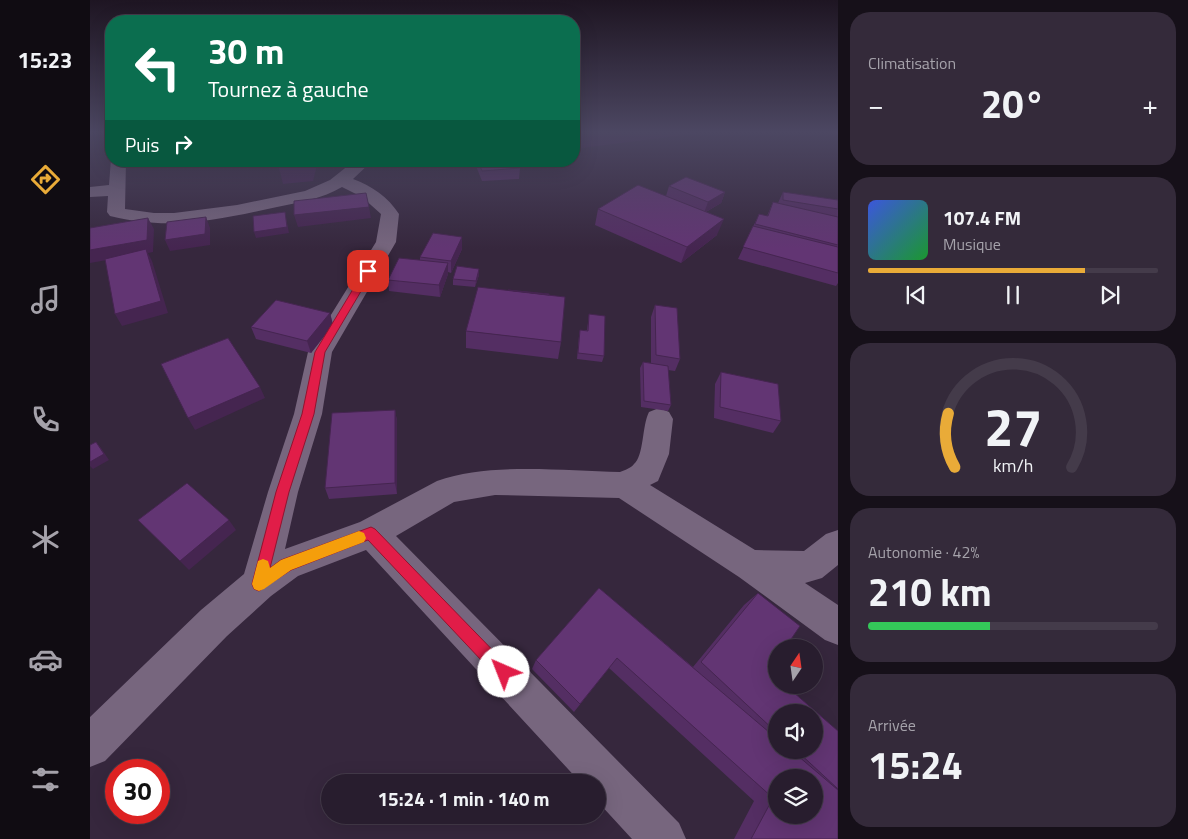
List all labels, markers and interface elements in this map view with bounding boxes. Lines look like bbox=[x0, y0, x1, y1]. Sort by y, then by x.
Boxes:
text: 30 m bbox=[208, 24, 284, 78]
icon: left bbox=[125, 35, 190, 100]
text: 15:23 bbox=[18, 43, 72, 77]
text: Climatisation bbox=[868, 51, 956, 75]
text: Tournez à gauche bbox=[208, 72, 369, 106]
text: 20° bbox=[981, 75, 1045, 133]
text: − bbox=[868, 83, 884, 126]
text: + bbox=[1142, 83, 1158, 126]
text: Puis bbox=[125, 130, 159, 159]
icon: right bbox=[169, 130, 197, 158]
icon: directions bbox=[28, 162, 63, 197]
text: 107.4 FM bbox=[943, 203, 1021, 232]
text: Musique bbox=[943, 232, 1001, 256]
pin bbox=[347, 250, 389, 292]
icon: arrive bbox=[354, 257, 382, 285]
icon: previous bbox=[902, 281, 930, 309]
icon: pause bbox=[999, 281, 1027, 309]
icon: next bbox=[1096, 281, 1124, 309]
icon: music bbox=[28, 282, 63, 317]
text: 27 bbox=[984, 387, 1042, 466]
icon: phone bbox=[28, 402, 63, 437]
text: km/h bbox=[993, 452, 1033, 479]
icon: climate bbox=[28, 522, 63, 557]
text: Autonomie · 42% bbox=[868, 540, 980, 564]
text: 210 km bbox=[868, 563, 992, 621]
north arrow bbox=[768, 639, 822, 694]
map controls bbox=[768, 639, 823, 824]
icon: car bbox=[28, 642, 63, 677]
position arrow bbox=[477, 645, 529, 697]
button: sound bbox=[768, 704, 823, 759]
text: Arrivée bbox=[868, 713, 916, 737]
text: 15:24 bbox=[868, 736, 963, 794]
speed limit sign: 30 bbox=[105, 759, 170, 824]
icon: filters bbox=[28, 762, 63, 797]
button: layers bbox=[768, 769, 823, 824]
text: 15:24 · 1 min · 140 m bbox=[377, 784, 550, 813]

